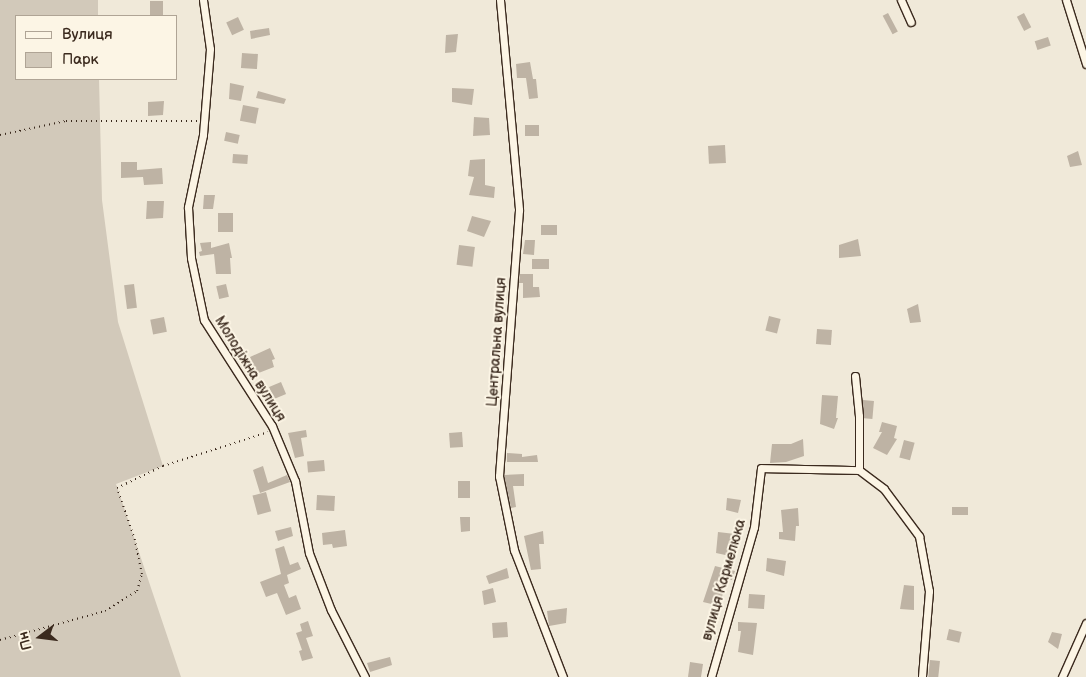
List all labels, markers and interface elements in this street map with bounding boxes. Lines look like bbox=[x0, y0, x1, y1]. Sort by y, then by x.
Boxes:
legend bbox=[15, 15, 178, 80]
text: Вулиця bbox=[62, 25, 113, 44]
text: Парк bbox=[62, 50, 99, 69]
street label: Центральна вулиця bbox=[484, 277, 510, 407]
street label: Молодіжна вулиця bbox=[211, 313, 289, 425]
street label: вулиця Кармелюка bbox=[699, 517, 749, 643]
north arrow bbox=[15, 612, 65, 662]
text: Пн bbox=[14, 630, 36, 652]

